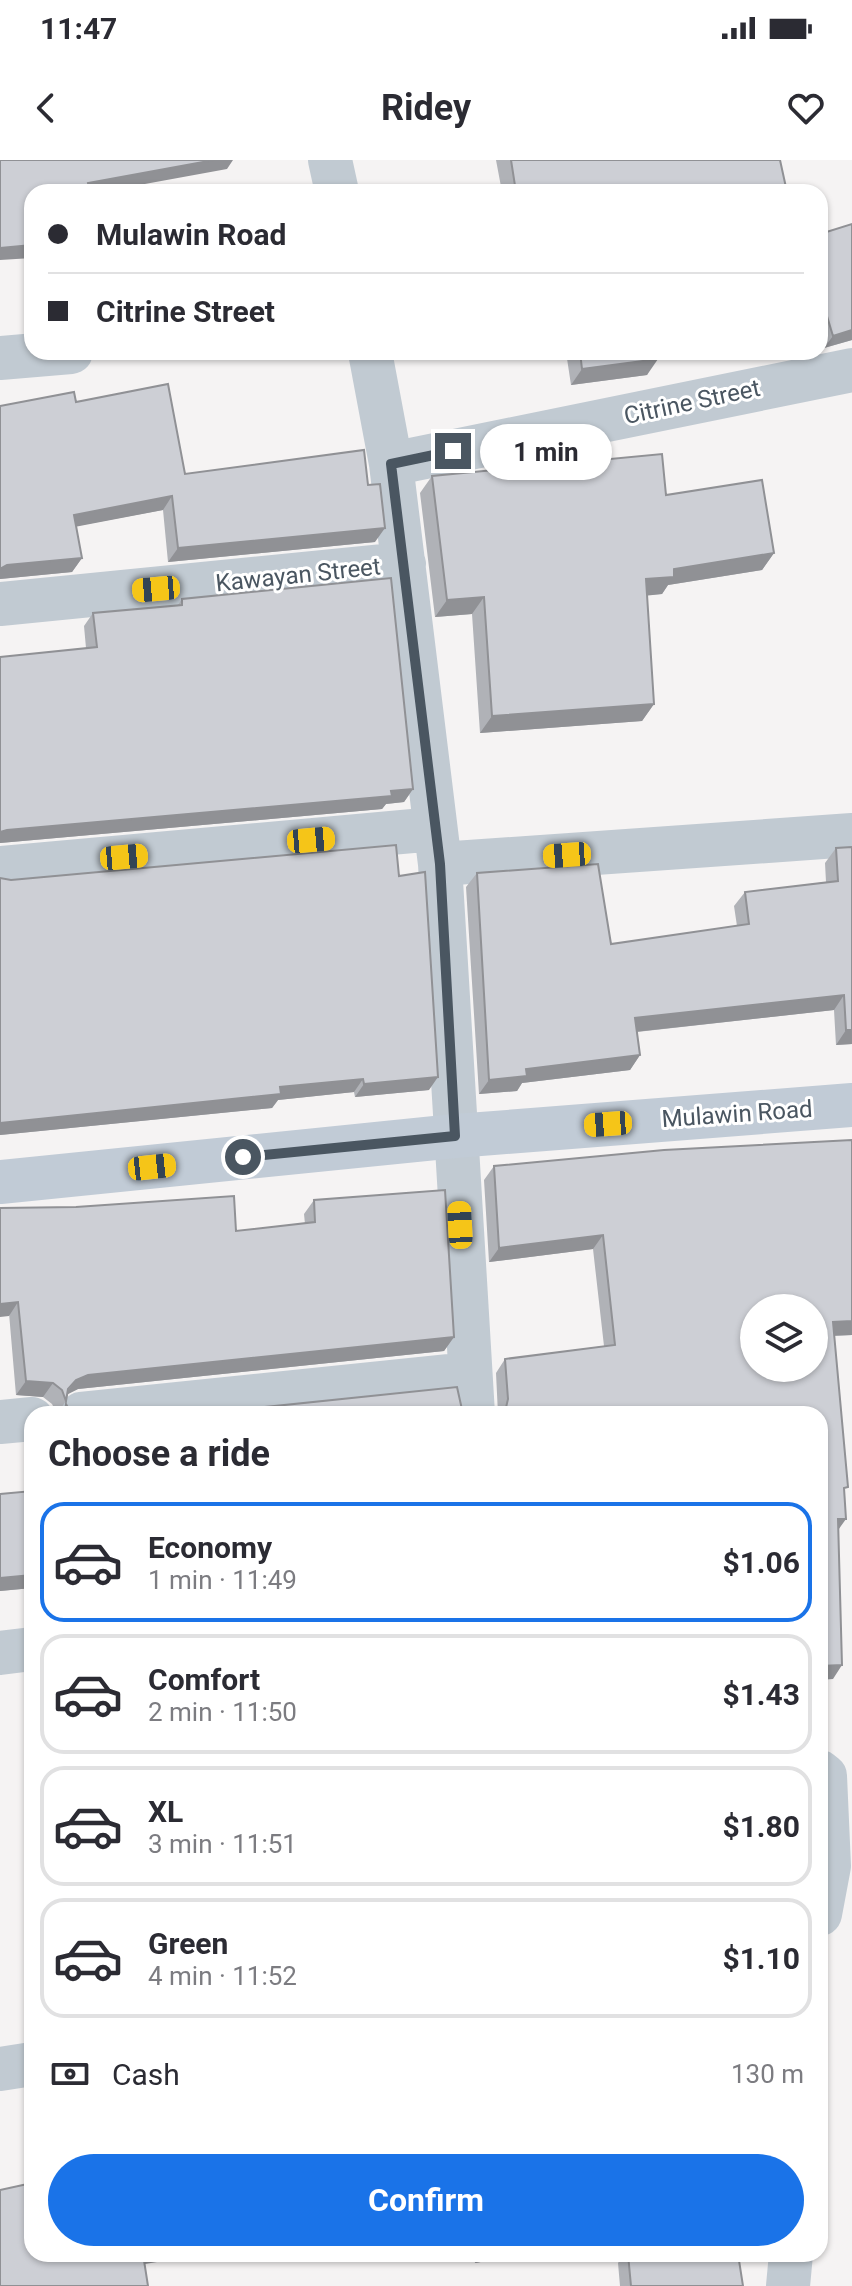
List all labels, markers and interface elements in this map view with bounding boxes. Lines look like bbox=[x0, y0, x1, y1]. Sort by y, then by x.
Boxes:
text: 11:47 bbox=[40, 11, 117, 46]
icon: back bbox=[24, 86, 68, 130]
icon: heart bbox=[784, 86, 828, 130]
text: Ridey bbox=[381, 87, 471, 129]
text: Mulawin Road bbox=[96, 217, 286, 252]
text: Citrine Street bbox=[96, 294, 275, 329]
street label: Citrine Street bbox=[621, 374, 763, 430]
callout: 1 min bbox=[481, 423, 613, 479]
route end bbox=[435, 433, 471, 469]
text: 1 min bbox=[513, 437, 579, 467]
street label: Kawayan Street bbox=[214, 552, 382, 598]
car bbox=[131, 575, 181, 603]
car bbox=[286, 826, 336, 854]
car bbox=[542, 841, 592, 869]
car bbox=[99, 843, 149, 871]
street label: Mulawin Road bbox=[661, 1095, 813, 1133]
car bbox=[583, 1110, 633, 1138]
route start bbox=[225, 1139, 261, 1175]
car bbox=[127, 1153, 177, 1181]
car bbox=[447, 1200, 473, 1250]
map controls bbox=[740, 1294, 828, 1382]
button: layers bbox=[740, 1294, 828, 1382]
text: Choose a ride bbox=[48, 1433, 270, 1475]
icon: car bbox=[52, 1526, 124, 1598]
text: Economy bbox=[148, 1530, 272, 1565]
text: $1.06 bbox=[722, 1545, 800, 1580]
text: 1 min · 11:49 bbox=[148, 1565, 297, 1595]
icon: car bbox=[52, 1658, 124, 1730]
text: Comfort bbox=[148, 1662, 260, 1697]
text: $1.43 bbox=[722, 1677, 800, 1712]
text: 2 min · 11:50 bbox=[148, 1697, 297, 1727]
icon: car bbox=[52, 1790, 124, 1862]
text: XL bbox=[148, 1794, 183, 1829]
text: $1.80 bbox=[722, 1809, 800, 1844]
text: 3 min · 11:51 bbox=[148, 1829, 297, 1859]
icon: car bbox=[52, 1922, 124, 1994]
text: Green bbox=[148, 1926, 228, 1961]
text: $1.10 bbox=[722, 1941, 800, 1976]
text: 4 min · 11:52 bbox=[148, 1961, 297, 1991]
icon: cash bbox=[48, 2052, 92, 2096]
text: Cash bbox=[112, 2057, 180, 2092]
text: 130 m bbox=[731, 2059, 804, 2089]
button: Confirm bbox=[48, 2154, 804, 2246]

